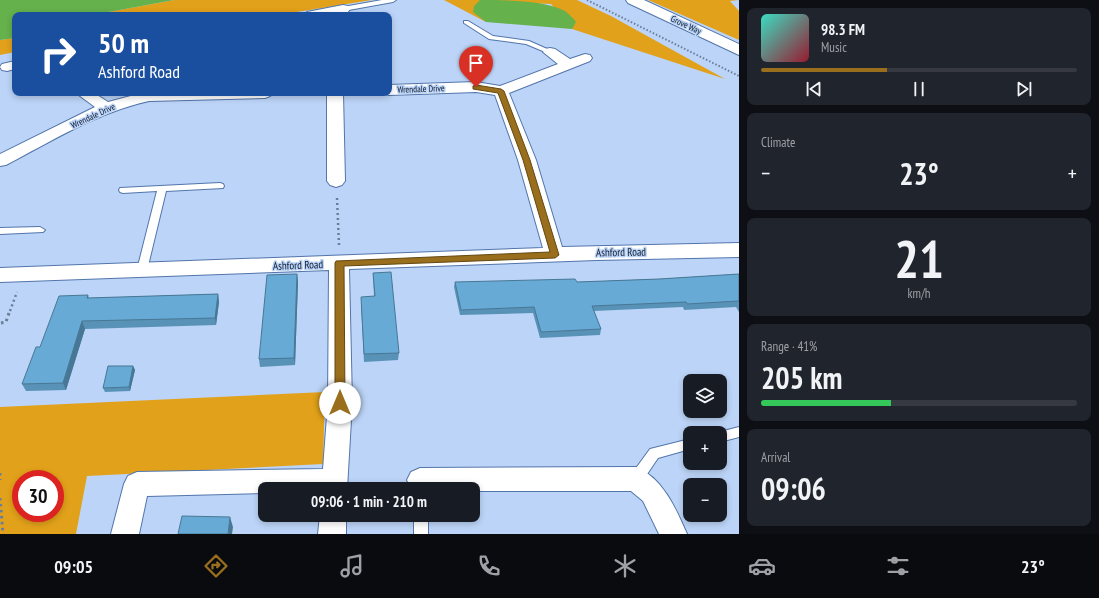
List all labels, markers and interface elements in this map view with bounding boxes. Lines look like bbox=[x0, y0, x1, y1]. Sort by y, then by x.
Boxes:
street label: Grove Way bbox=[669, 13, 704, 37]
text: 98.3 FM bbox=[821, 20, 865, 39]
text: 50 m bbox=[98, 24, 149, 61]
icon: right bbox=[32, 28, 84, 80]
text: Music bbox=[821, 39, 847, 56]
pin bbox=[459, 46, 493, 87]
icon: arrive bbox=[465, 52, 487, 74]
text: Ashford Road bbox=[98, 60, 180, 83]
icon: previous bbox=[803, 78, 825, 100]
icon: pause bbox=[908, 78, 930, 100]
icon: next bbox=[1013, 78, 1035, 100]
street label: Wrendale Drive bbox=[397, 82, 445, 95]
street label: Wrendale Drive bbox=[69, 100, 117, 131]
text: Climate bbox=[761, 134, 795, 151]
text: 23° bbox=[899, 154, 939, 193]
text: − bbox=[761, 159, 770, 187]
text: + bbox=[1068, 159, 1077, 187]
text: 21 bbox=[894, 225, 944, 292]
street label: Ashford Road bbox=[596, 245, 646, 259]
street label: Ashford Road bbox=[273, 257, 324, 273]
text: km/h bbox=[907, 285, 931, 302]
text: Range · 41% bbox=[761, 338, 817, 355]
text: 205 km bbox=[761, 358, 842, 397]
map controls bbox=[683, 374, 727, 522]
button: layers bbox=[683, 374, 727, 418]
position arrow bbox=[319, 382, 361, 424]
button: + bbox=[683, 426, 727, 470]
text: Arrival bbox=[761, 449, 790, 466]
text: 09:06 bbox=[761, 469, 826, 508]
speed limit sign: 30 bbox=[12, 470, 64, 522]
button: − bbox=[683, 478, 727, 522]
text: 09:06 · 1 min · 210 m bbox=[311, 492, 427, 511]
icon: directions bbox=[202, 552, 230, 580]
icon: music bbox=[338, 552, 366, 580]
icon: phone bbox=[475, 552, 503, 580]
icon: climate bbox=[611, 552, 639, 580]
icon: car bbox=[748, 552, 776, 580]
icon: filters bbox=[884, 552, 912, 580]
text: 09:05 bbox=[54, 555, 93, 578]
text: 23° bbox=[1021, 555, 1045, 578]

